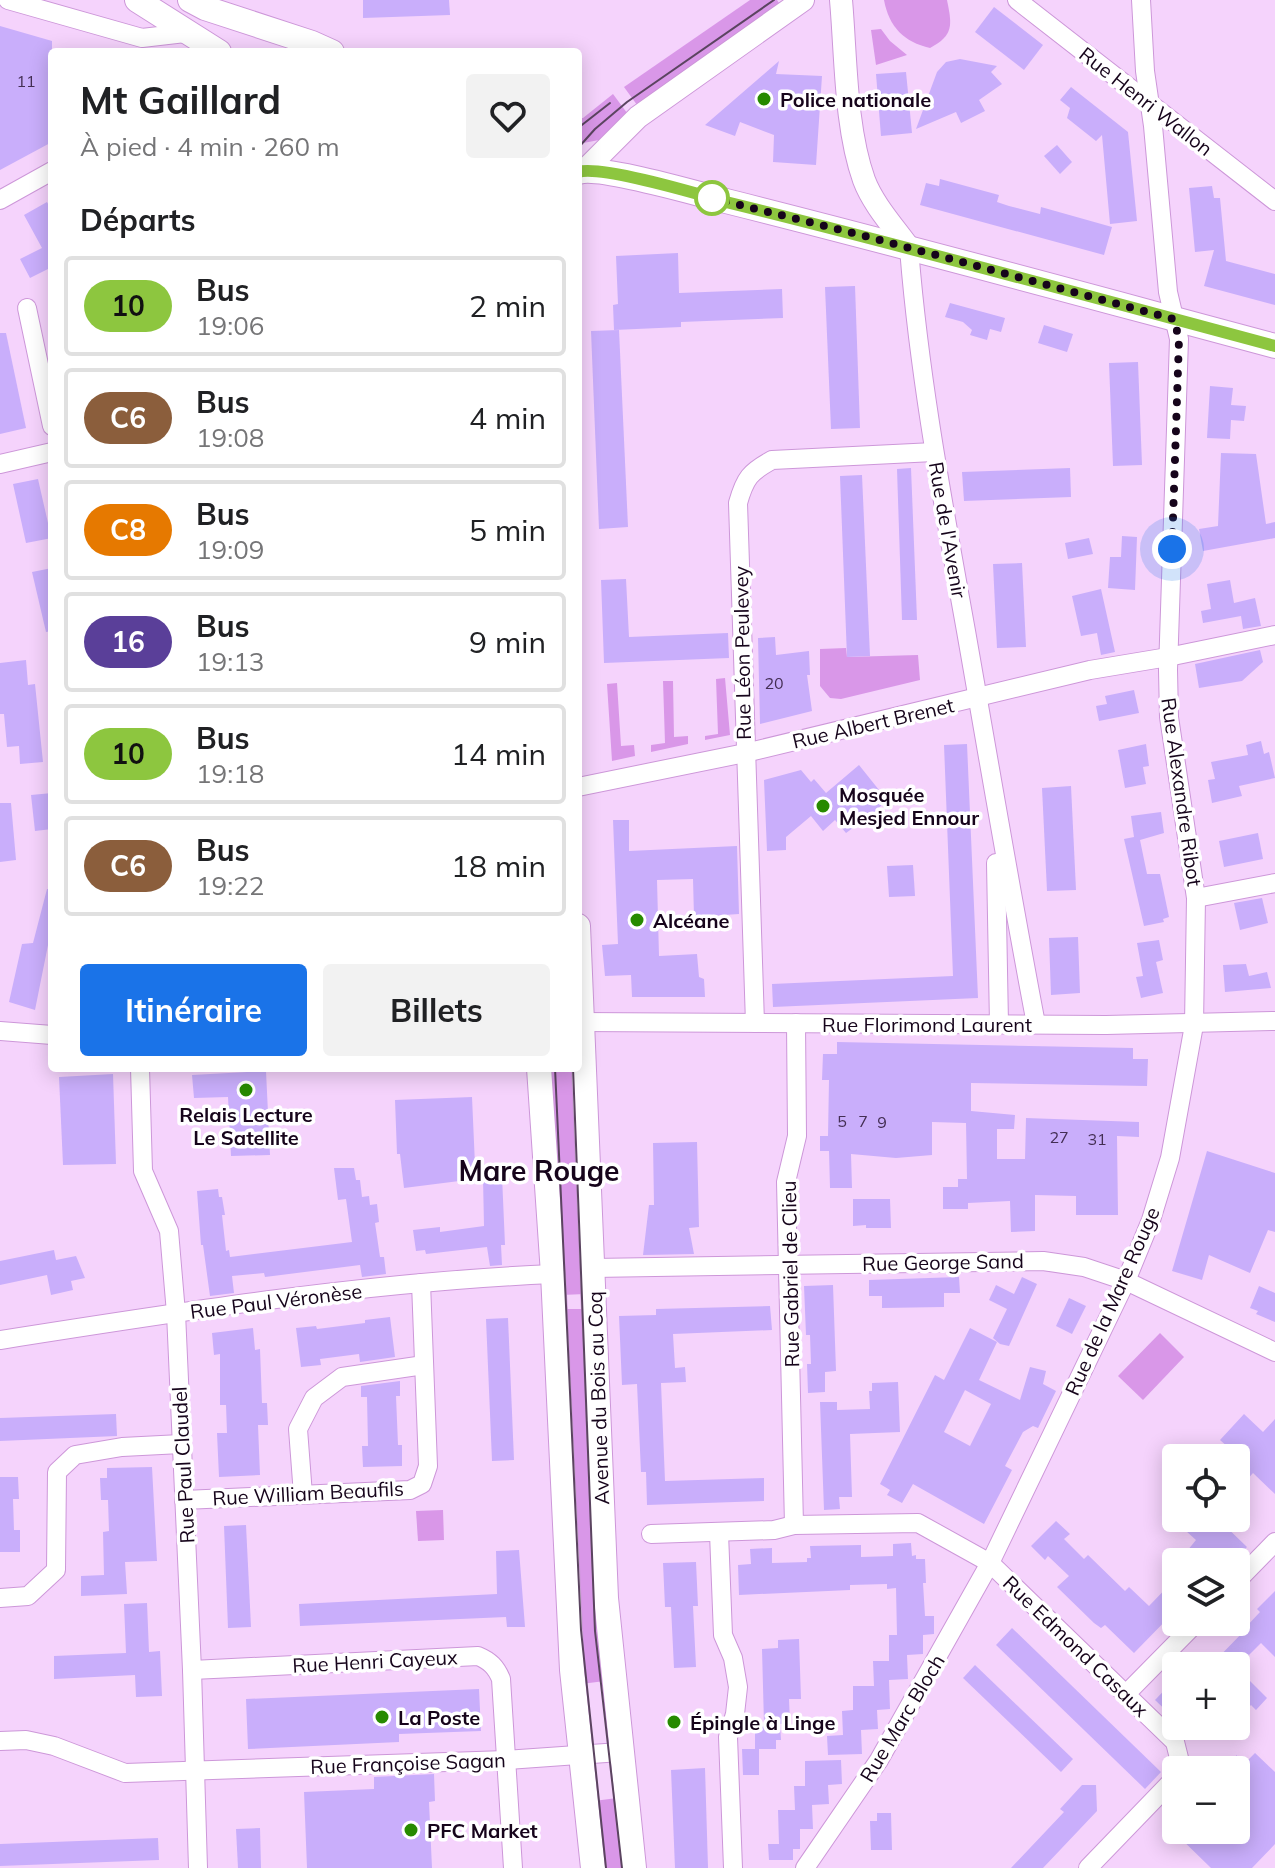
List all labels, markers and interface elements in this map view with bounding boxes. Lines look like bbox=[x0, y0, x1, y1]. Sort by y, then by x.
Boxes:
street label: Rue Henri Wallon bbox=[1074, 41, 1218, 161]
house number: 11 bbox=[16, 71, 36, 91]
button: heart bbox=[466, 74, 550, 158]
text: Mt Gaillard bbox=[80, 76, 281, 124]
place label: Police nationale bbox=[780, 87, 931, 112]
marker: Police nationale bbox=[755, 90, 773, 108]
text: À pied · 4 min · 260 m bbox=[80, 130, 340, 163]
unlabelled marker bbox=[695, 181, 729, 215]
text: Départs bbox=[80, 201, 196, 239]
text: Bus bbox=[196, 271, 250, 309]
text: 2 min bbox=[469, 287, 546, 325]
text: 10 bbox=[111, 288, 145, 323]
text: 19:06 bbox=[196, 309, 264, 342]
text: Bus bbox=[196, 383, 250, 421]
text: 4 min bbox=[469, 399, 546, 437]
text: C6 bbox=[110, 400, 146, 435]
text: 19:08 bbox=[196, 421, 264, 454]
street label: Rue de l'Avenir bbox=[924, 460, 972, 601]
text: Bus bbox=[196, 495, 250, 533]
text: 5 min bbox=[469, 511, 546, 549]
text: C8 bbox=[110, 512, 146, 547]
your location bbox=[1152, 529, 1192, 569]
text: 19:09 bbox=[196, 533, 264, 566]
street label: Rue Léon Peulevey bbox=[728, 565, 756, 740]
text: Bus bbox=[196, 607, 250, 645]
text: 9 min bbox=[469, 623, 546, 661]
text: 16 bbox=[111, 624, 145, 659]
text: 19:13 bbox=[196, 645, 264, 678]
house number: 20 bbox=[764, 673, 784, 693]
street label: Rue Albert Brenet bbox=[790, 692, 956, 754]
street label: Rue Alexandre Ribot bbox=[1156, 696, 1208, 888]
text: Bus bbox=[196, 719, 250, 757]
text: 14 min bbox=[451, 735, 546, 773]
text: 10 bbox=[111, 736, 145, 771]
text: 19:18 bbox=[196, 757, 264, 790]
place label: Mosquée Mesjed Ennour bbox=[839, 782, 979, 830]
marker: Mosquée Mesjed Ennour bbox=[814, 797, 832, 815]
text: Bus bbox=[196, 831, 250, 869]
text: 18 min bbox=[451, 847, 546, 885]
text: C6 bbox=[110, 848, 146, 883]
text: 19:22 bbox=[196, 869, 264, 902]
place label: Alcéane bbox=[653, 908, 730, 933]
marker: Alcéane bbox=[628, 911, 646, 929]
button: Itinéraire bbox=[80, 964, 307, 1056]
button: Billets bbox=[323, 964, 550, 1056]
street label: Rue Florimond Laurent bbox=[822, 1012, 1032, 1037]
marker: Relais Lecture Le Satellite bbox=[237, 1081, 255, 1099]
place label: Relais Lecture Le Satellite bbox=[179, 1102, 313, 1150]
house number: 5 bbox=[837, 1111, 847, 1131]
house number: 7 bbox=[858, 1111, 868, 1131]
house number: 9 bbox=[877, 1112, 887, 1132]
house number: 27 bbox=[1049, 1127, 1069, 1147]
house number: 31 bbox=[1087, 1129, 1107, 1149]
district label: Mare Rouge bbox=[459, 1153, 619, 1188]
street label: Rue Gabriel de Clieu bbox=[776, 1180, 804, 1368]
street label: Rue de la Mare Rouge bbox=[1059, 1203, 1165, 1399]
street label: Rue George Sand bbox=[862, 1248, 1024, 1276]
street label: Rue Paul Véronèse bbox=[189, 1278, 363, 1324]
street label: Avenue du Bois au Coq bbox=[582, 1291, 614, 1505]
street label: Rue Paul Claudel bbox=[166, 1386, 200, 1544]
map controls bbox=[1162, 1444, 1250, 1844]
button: locate bbox=[1162, 1444, 1250, 1532]
street label: Rue William Beaufils bbox=[212, 1475, 404, 1511]
button: layers bbox=[1162, 1548, 1250, 1636]
street label: Rue Edmond Casaux bbox=[998, 1570, 1154, 1722]
street label: Rue Henri Cayeux bbox=[292, 1644, 459, 1678]
street label: Rue Marc Bloch bbox=[854, 1650, 950, 1786]
button: + bbox=[1162, 1652, 1250, 1740]
place label: La Poste bbox=[398, 1705, 480, 1730]
marker: La Poste bbox=[373, 1708, 391, 1726]
place label: Épingle à Linge bbox=[690, 1710, 835, 1735]
marker: Épingle à Linge bbox=[665, 1713, 683, 1731]
street label: Rue Françoise Sagan bbox=[310, 1747, 506, 1779]
button: − bbox=[1162, 1756, 1250, 1844]
place label: PFC Market bbox=[427, 1818, 538, 1843]
marker: PFC Market bbox=[402, 1821, 420, 1839]

